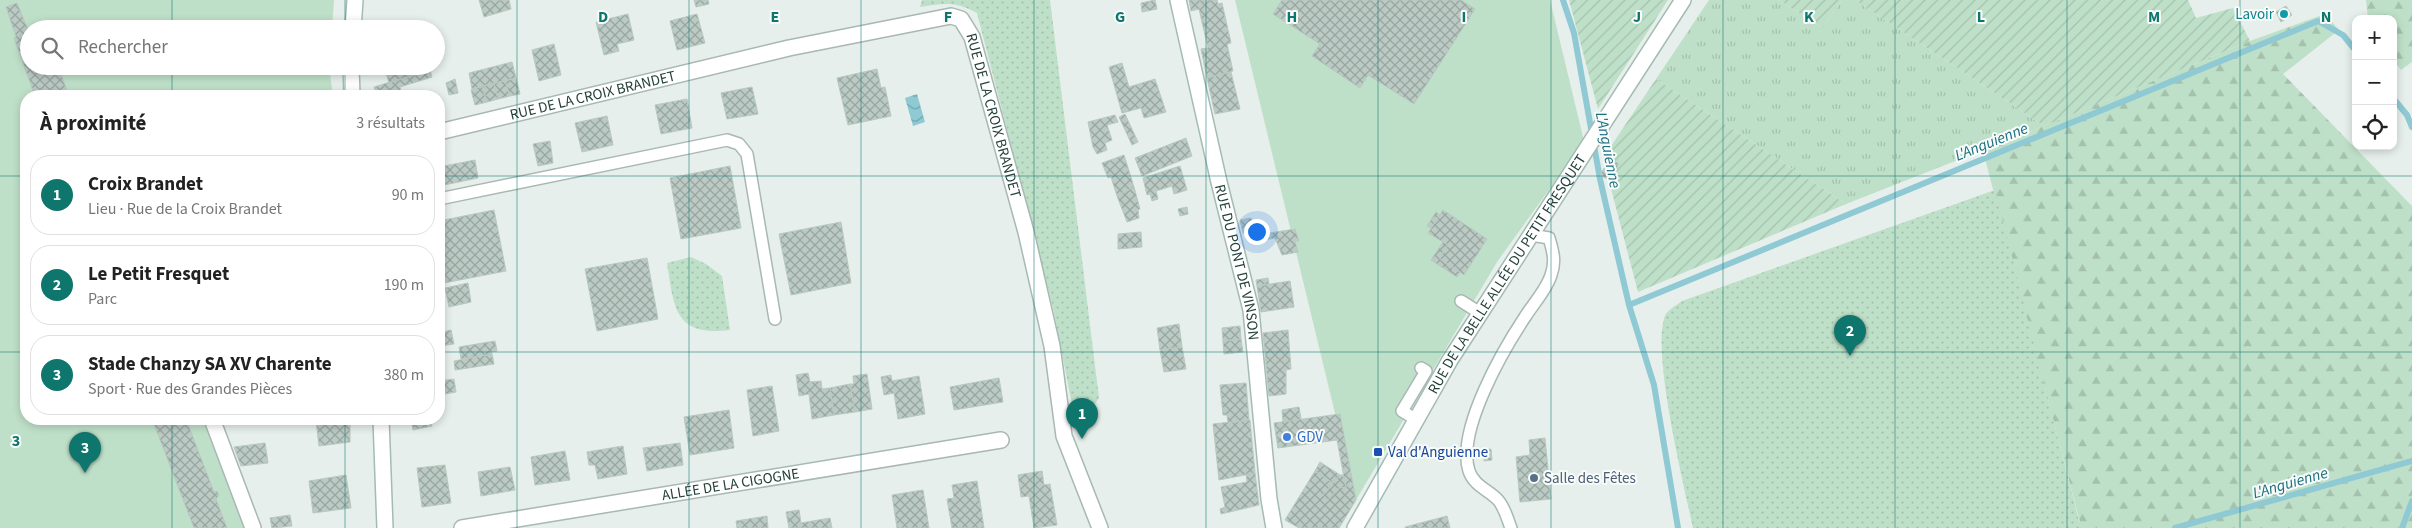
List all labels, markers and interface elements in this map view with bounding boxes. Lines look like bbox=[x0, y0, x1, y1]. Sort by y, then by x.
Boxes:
place label: Lavoir bbox=[2235, 4, 2275, 25]
text: D bbox=[598, 6, 608, 28]
text: E bbox=[771, 6, 779, 28]
text: F bbox=[944, 6, 952, 28]
text: G bbox=[1115, 6, 1125, 28]
text: H bbox=[1287, 6, 1297, 28]
text: I bbox=[1462, 6, 1466, 28]
text: J bbox=[1633, 6, 1641, 28]
text: K bbox=[1804, 6, 1814, 28]
text: L bbox=[1977, 6, 1985, 28]
text: M bbox=[2148, 6, 2160, 28]
text: N bbox=[2321, 6, 2331, 28]
marker: Lavoir bbox=[2278, 8, 2290, 20]
map controls bbox=[2352, 15, 2397, 150]
button: + bbox=[2352, 15, 2397, 60]
search box bbox=[20, 20, 445, 75]
street label: RUE DE LA CROIX BRANDET bbox=[960, 31, 1026, 200]
icon: search bbox=[38, 34, 66, 62]
text: Rechercher bbox=[78, 34, 168, 61]
button: − bbox=[2352, 60, 2397, 105]
street label: RUE DE LA CROIX BRANDET bbox=[508, 66, 678, 126]
button: locate bbox=[2352, 105, 2397, 150]
text: À proximité bbox=[40, 108, 146, 138]
water label: L'Anguienne bbox=[1590, 110, 1626, 191]
text: 3 résultats bbox=[356, 112, 425, 134]
water label: L'Anguienne bbox=[1951, 117, 2032, 167]
street label: RUE DE LA BELLE ALLÉE DU PETIT FRESQUET bbox=[1423, 150, 1591, 398]
text: Croix Brandet bbox=[88, 171, 203, 198]
street label: RUE DU PONT DE VINSON bbox=[1209, 182, 1264, 341]
text: 1 bbox=[53, 184, 61, 206]
text: 90 m bbox=[392, 184, 424, 206]
text: Lieu · Rue de la Croix Brandet bbox=[88, 198, 282, 220]
your location bbox=[1244, 219, 1270, 245]
text: Le Petit Fresquet bbox=[88, 261, 229, 288]
text: 2 bbox=[53, 274, 61, 296]
text: 190 m bbox=[384, 274, 424, 296]
text: Parc bbox=[88, 288, 117, 310]
pin: 2 bbox=[1834, 315, 1866, 356]
text: Stade Chanzy SA XV Charente bbox=[88, 351, 332, 378]
text: 3 bbox=[53, 364, 61, 386]
text: 380 m bbox=[384, 364, 424, 386]
text: Sport · Rue des Grandes Pièces bbox=[88, 378, 292, 400]
pin: 1 bbox=[1066, 398, 1098, 439]
place label: GDV bbox=[1297, 427, 1323, 448]
text: 3 bbox=[12, 430, 20, 452]
marker: GDV bbox=[1281, 431, 1293, 443]
pin: 3 bbox=[69, 432, 101, 473]
place label: Val d'Anguienne bbox=[1388, 442, 1488, 463]
marker: Val d'Anguienne bbox=[1372, 446, 1384, 458]
water label: L'Anguienne bbox=[2250, 462, 2331, 504]
street label: ALLÉE DE LA CIGOGNE bbox=[660, 463, 801, 506]
place label: Salle des Fêtes bbox=[1544, 468, 1636, 489]
marker: Salle des Fêtes bbox=[1528, 472, 1540, 484]

